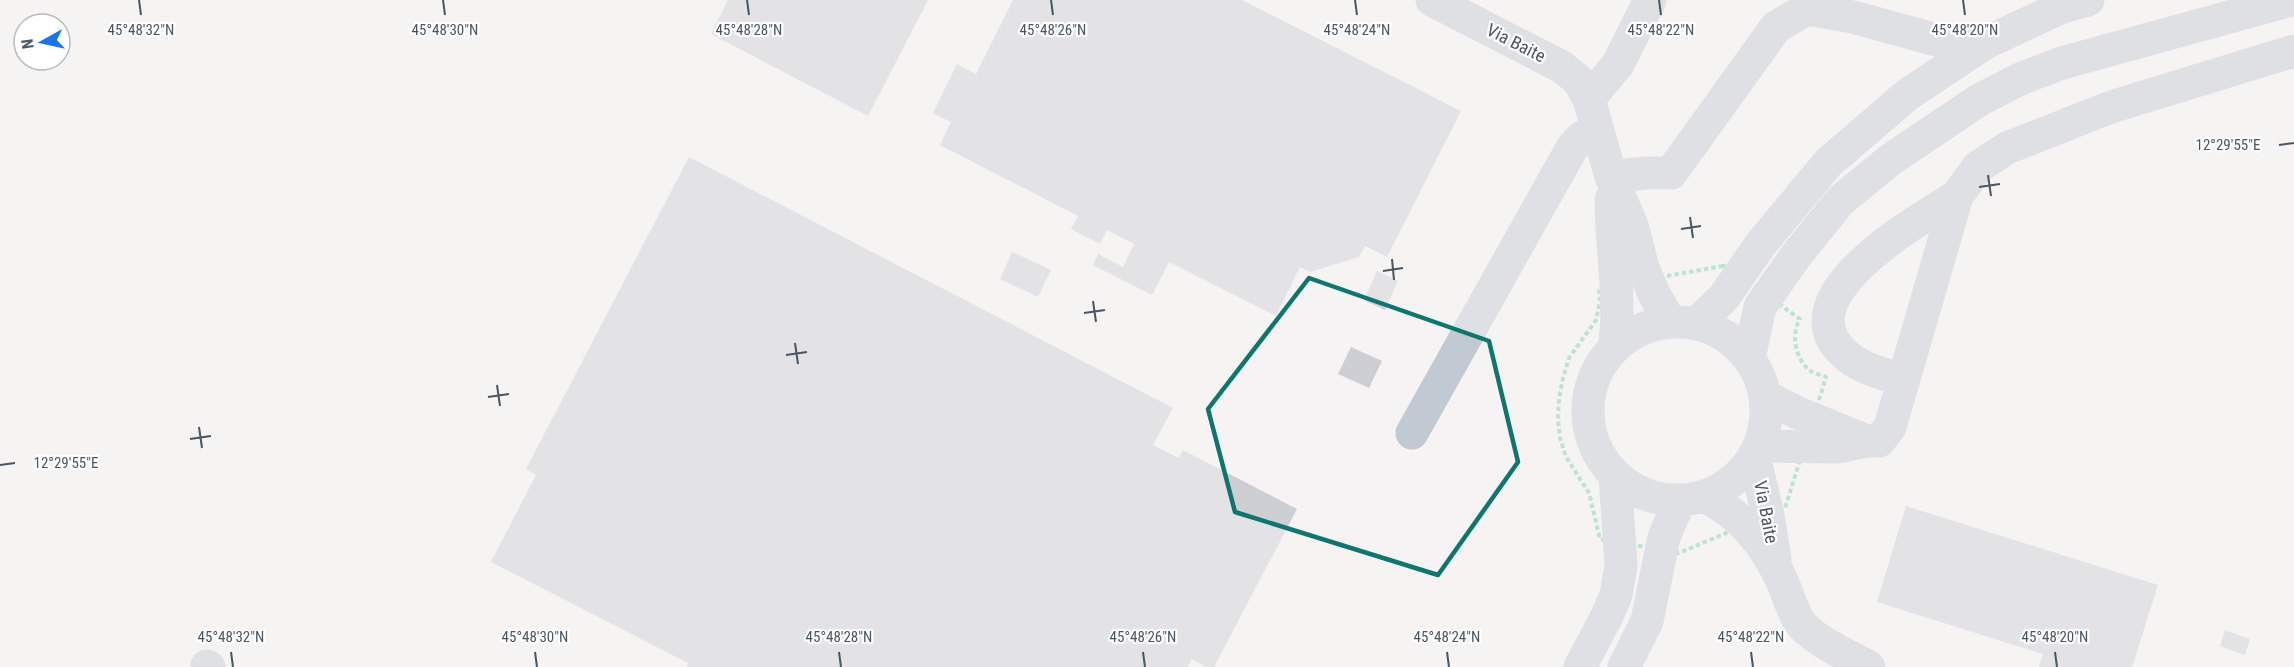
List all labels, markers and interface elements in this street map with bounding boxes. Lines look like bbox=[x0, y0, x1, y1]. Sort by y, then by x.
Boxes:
north arrow bbox=[12, 12, 72, 72]
street label: Via Baite bbox=[1483, 19, 1549, 66]
text: 45°48'32"N bbox=[108, 21, 174, 39]
text: 45°48'30"N bbox=[412, 21, 478, 39]
text: 45°48'28"N bbox=[716, 21, 782, 39]
text: 45°48'26"N bbox=[1020, 21, 1086, 39]
text: 45°48'24"N bbox=[1324, 21, 1390, 39]
text: 45°48'22"N bbox=[1628, 21, 1694, 39]
text: 45°48'20"N bbox=[1932, 21, 1998, 39]
text: N bbox=[18, 38, 38, 50]
text: 12°29'55"E bbox=[2196, 136, 2260, 154]
text: 12°29'55"E bbox=[34, 454, 98, 472]
street label: Via Baite bbox=[1750, 479, 1783, 545]
text: 45°48'32"N bbox=[198, 628, 264, 646]
text: 45°48'30"N bbox=[502, 628, 568, 646]
text: 45°48'28"N bbox=[806, 628, 872, 646]
text: 45°48'26"N bbox=[1110, 628, 1176, 646]
text: 45°48'24"N bbox=[1414, 628, 1480, 646]
text: 45°48'22"N bbox=[1718, 628, 1784, 646]
text: 45°48'20"N bbox=[2022, 628, 2088, 646]

